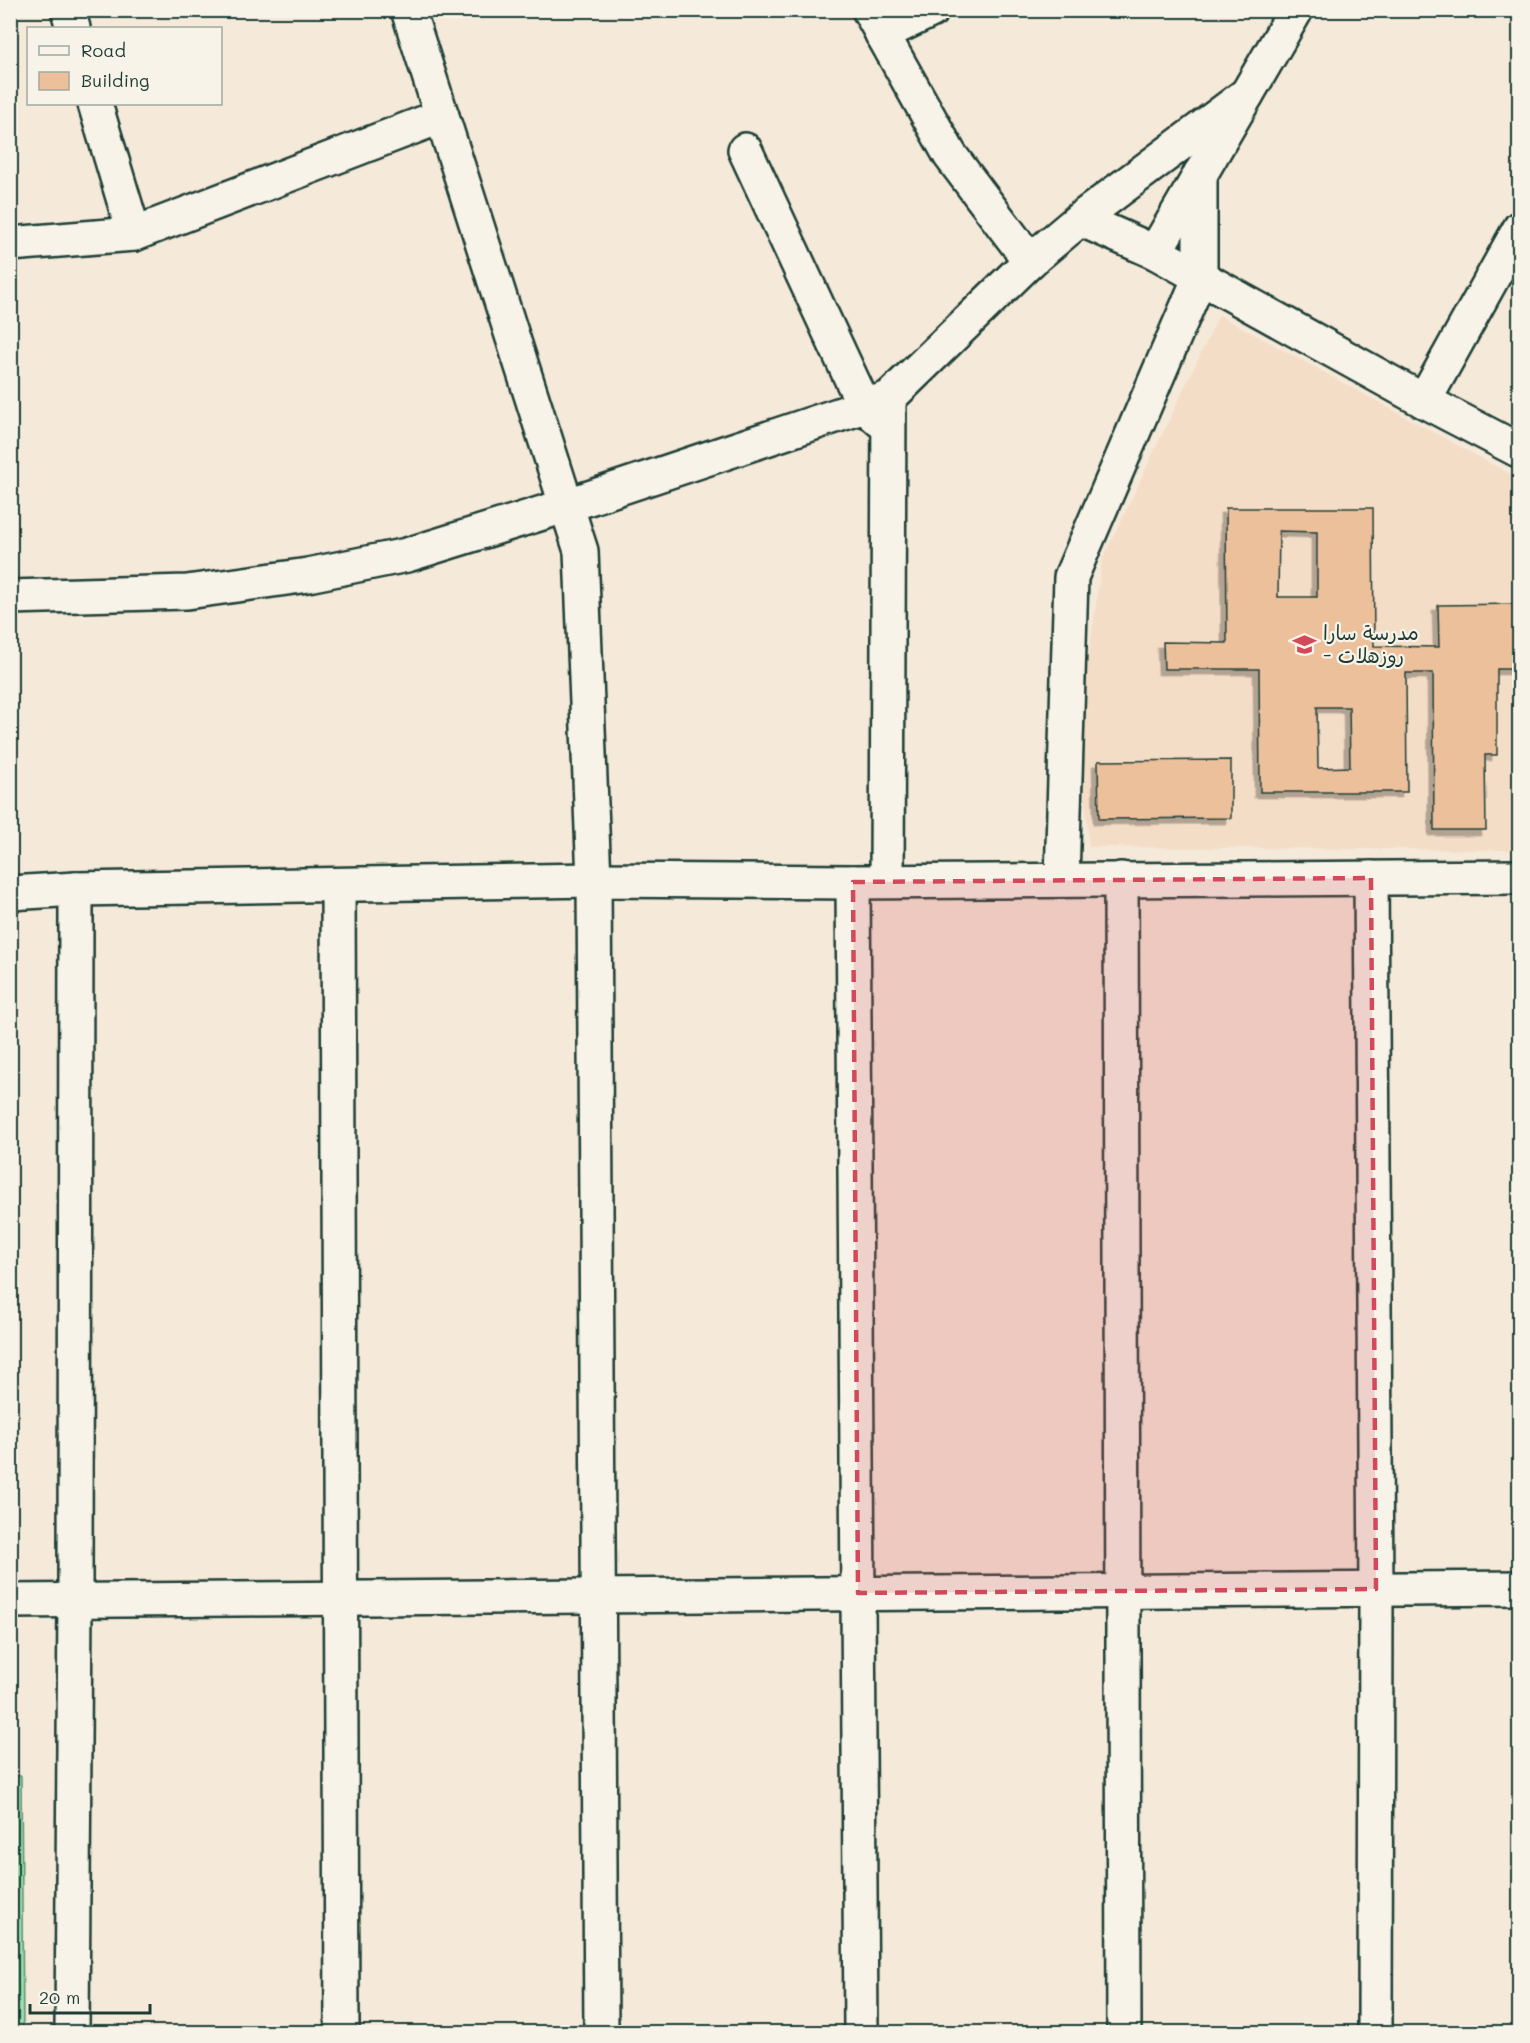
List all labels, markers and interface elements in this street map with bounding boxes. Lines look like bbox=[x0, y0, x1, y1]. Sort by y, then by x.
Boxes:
legend bbox=[27, 27, 222, 105]
text: Road bbox=[81, 38, 126, 62]
text: Building bbox=[81, 68, 149, 92]
place label: مدرسة سارا - روزهلات bbox=[1323, 619, 1419, 668]
school or university icon: مدرسة سارا - روزهلات bbox=[1292, 631, 1318, 657]
scale bar bbox=[30, 1977, 150, 2015]
text: 20 m bbox=[39, 1985, 80, 2009]

